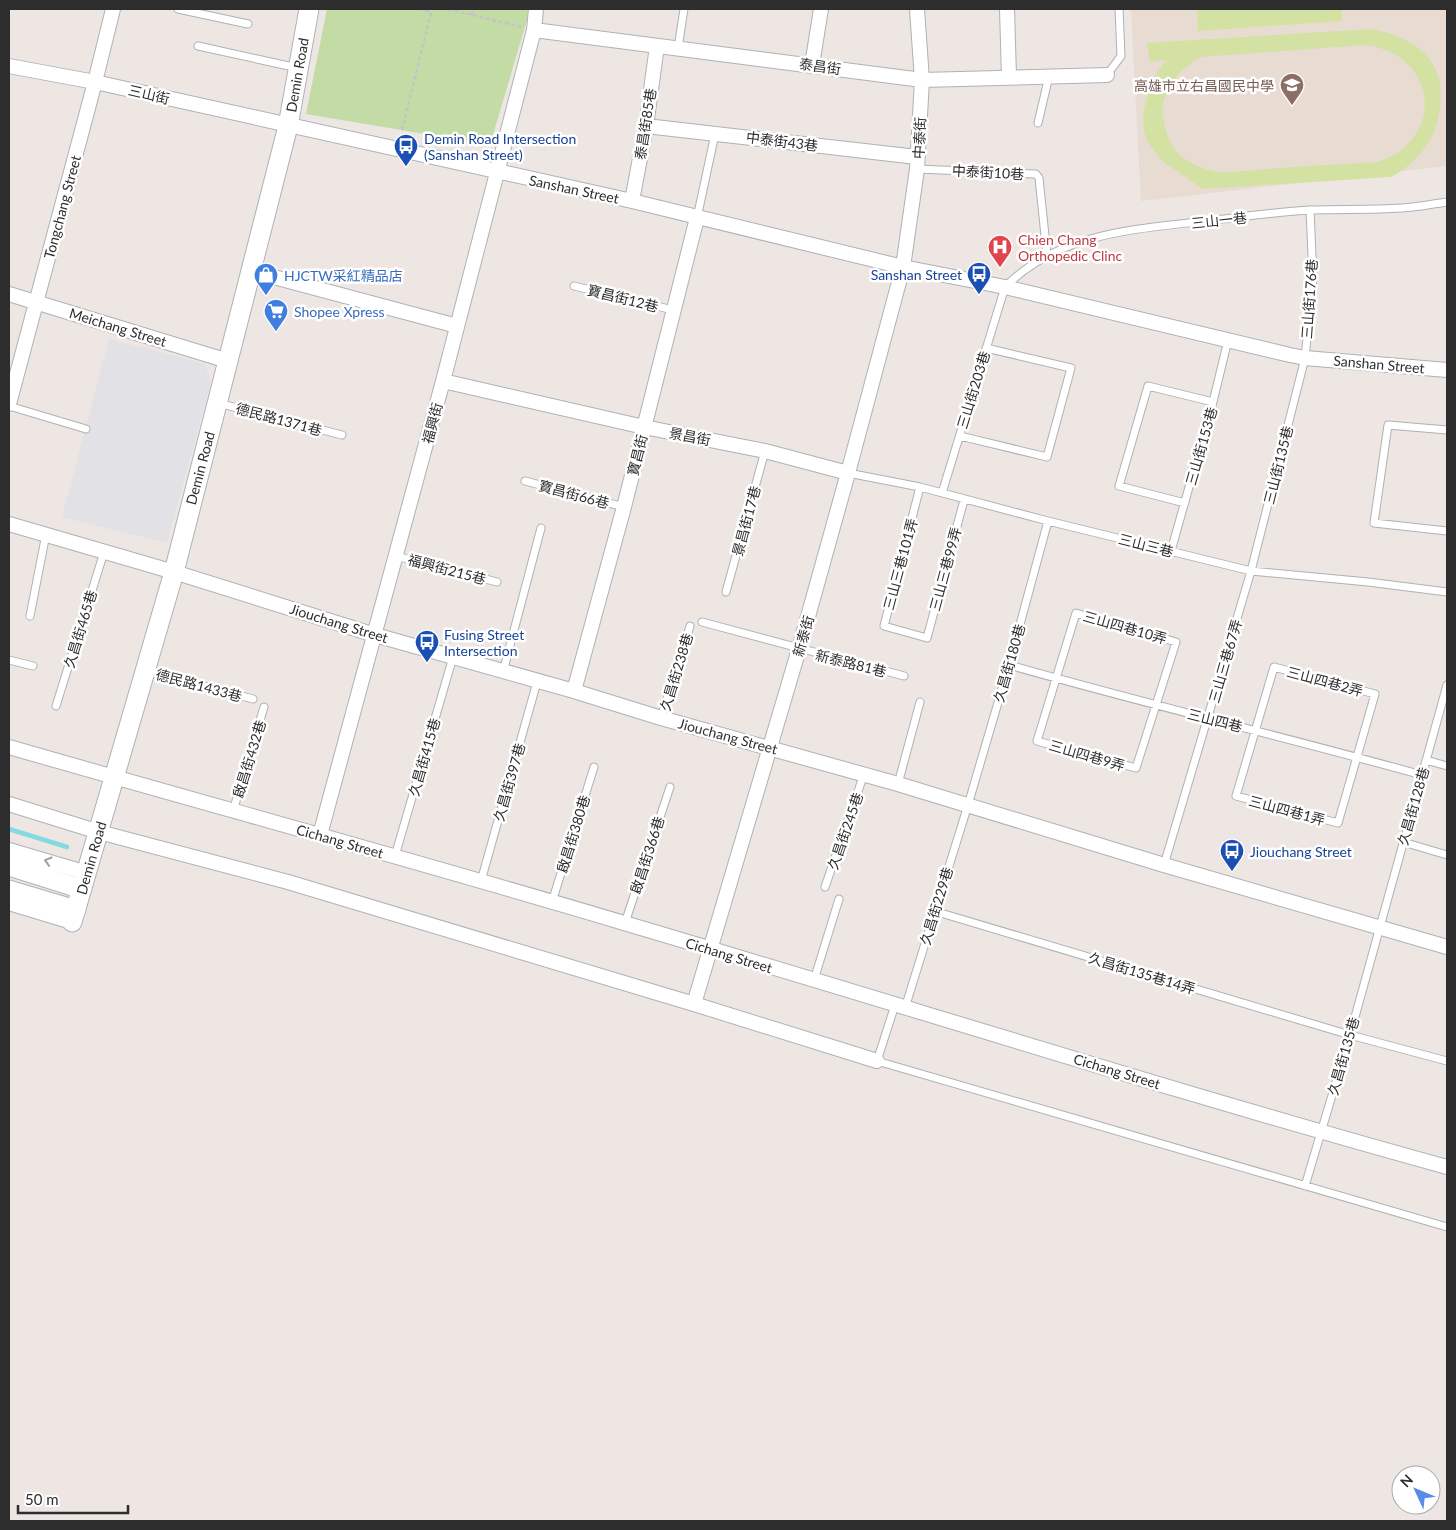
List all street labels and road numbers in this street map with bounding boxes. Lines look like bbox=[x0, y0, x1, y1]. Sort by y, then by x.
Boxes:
street label: Demin Road bbox=[282, 36, 312, 114]
street label: 泰昌街 bbox=[798, 55, 842, 77]
street label: 三山街 bbox=[127, 81, 171, 107]
street label: 泰昌街85巷 bbox=[631, 87, 659, 161]
street label: 中泰街 bbox=[909, 117, 929, 159]
street label: 中泰街43巷 bbox=[745, 128, 819, 154]
street label: Tongchang Street bbox=[40, 153, 84, 261]
street label: 中泰街10巷 bbox=[951, 162, 1025, 182]
street label: Sanshan Street bbox=[528, 171, 620, 207]
street label: 三山一巷 bbox=[1190, 209, 1248, 231]
street label: 三山街176巷 bbox=[1298, 258, 1320, 340]
street label: 寶昌街12巷 bbox=[586, 281, 660, 315]
street label: Meichang Street bbox=[67, 304, 169, 350]
street label: 三山街203巷 bbox=[953, 349, 993, 431]
street label: Sanshan Street bbox=[1333, 352, 1425, 376]
street label: 德民路1371巷 bbox=[234, 399, 324, 439]
street label: 福興街 bbox=[418, 401, 446, 445]
street label: 三山街153巷 bbox=[1182, 405, 1220, 487]
street label: 景昌街 bbox=[668, 424, 712, 448]
street label: 三山街135巷 bbox=[1260, 424, 1296, 506]
street label: Demin Road bbox=[182, 429, 218, 507]
street label: 寶昌街 bbox=[624, 433, 650, 477]
street label: 寶昌街66巷 bbox=[537, 476, 611, 512]
street label: 景昌街17巷 bbox=[728, 484, 764, 558]
street label: 三山三巷101弄 bbox=[880, 516, 920, 612]
street label: 三山三巷99弄 bbox=[926, 525, 964, 613]
street label: 三山三巷 bbox=[1117, 530, 1175, 560]
street label: 福興街215巷 bbox=[406, 550, 488, 588]
street label: 久昌街465巷 bbox=[60, 588, 100, 670]
street label: Jiouchang Street bbox=[288, 600, 390, 646]
street label: 三山四巷10弄 bbox=[1081, 607, 1169, 647]
street label: 新泰街 bbox=[789, 613, 817, 659]
street label: 三山三巷67弄 bbox=[1205, 617, 1245, 705]
street label: 久昌街180巷 bbox=[990, 622, 1028, 704]
street label: 久昌街238巷 bbox=[656, 631, 696, 713]
street label: 新泰路81巷 bbox=[814, 646, 888, 680]
street label: 三山四巷2弄 bbox=[1285, 663, 1365, 699]
street label: 德民路1433巷 bbox=[154, 665, 244, 705]
street label: 三山四巷 bbox=[1186, 705, 1244, 735]
street label: Jiouchang Street bbox=[677, 715, 779, 757]
street label: 久昌街415巷 bbox=[405, 716, 443, 798]
street label: 啟昌街432巷 bbox=[229, 718, 269, 800]
street label: 三山四巷9弄 bbox=[1047, 736, 1127, 774]
street label: 久昌街397巷 bbox=[490, 741, 528, 823]
street label: 久昌街128巷 bbox=[1394, 765, 1432, 847]
street label: 久昌街245巷 bbox=[824, 790, 866, 872]
street label: 三山四巷1弄 bbox=[1247, 792, 1327, 828]
street label: 啟昌街380巷 bbox=[553, 793, 593, 875]
street label: 啟昌街366巷 bbox=[626, 814, 668, 896]
street label: Demin Road bbox=[72, 819, 110, 897]
street label: Cichang Street bbox=[295, 820, 385, 862]
street label: 久昌街229巷 bbox=[916, 865, 956, 947]
street label: Cichang Street bbox=[684, 934, 774, 976]
street label: 久昌街135巷14弄 bbox=[1087, 949, 1197, 997]
street label: 久昌街135巷 bbox=[1324, 1015, 1362, 1097]
street label: Cichang Street bbox=[1072, 1050, 1162, 1092]

